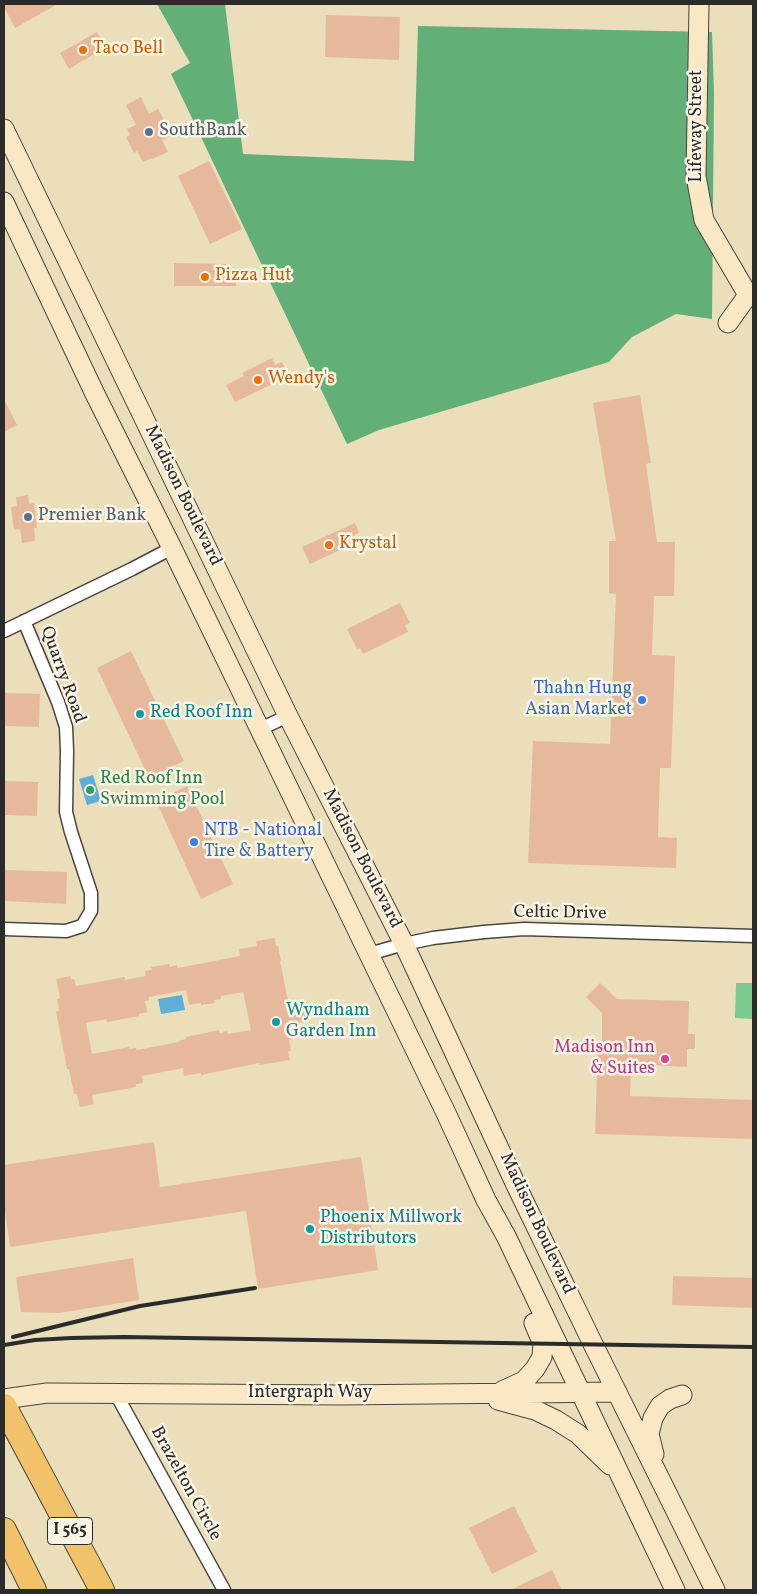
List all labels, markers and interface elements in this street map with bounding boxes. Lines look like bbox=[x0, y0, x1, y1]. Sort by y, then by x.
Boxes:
place label: Taco Bell bbox=[93, 39, 163, 61]
marker: Taco Bell bbox=[77, 44, 89, 56]
street label: Lifeway Street bbox=[687, 70, 709, 182]
place label: SouthBank bbox=[159, 121, 246, 143]
marker: SouthBank bbox=[143, 126, 155, 138]
place label: Pizza Hut bbox=[215, 266, 291, 288]
marker: Pizza Hut bbox=[199, 271, 211, 283]
place label: Wendy's bbox=[268, 369, 335, 391]
marker: Wendy's bbox=[252, 374, 264, 386]
street label: Madison Boulevard bbox=[139, 422, 225, 570]
place label: Premier Bank bbox=[38, 506, 146, 528]
marker: Premier Bank bbox=[22, 511, 34, 523]
place label: Krystal bbox=[339, 534, 397, 556]
marker: Krystal bbox=[323, 539, 335, 551]
street label: Quarry Road bbox=[35, 624, 89, 726]
place label: Thahn Hung Asian Market bbox=[525, 679, 632, 722]
marker: Thahn Hung Asian Market bbox=[636, 694, 648, 706]
place label: Red Roof Inn bbox=[150, 703, 253, 725]
marker: Red Roof Inn bbox=[134, 708, 146, 720]
place label: Red Roof Inn Swimming Pool bbox=[100, 769, 225, 812]
marker: Red Roof Inn Swimming Pool bbox=[84, 784, 96, 796]
street label: Madison Boulevard bbox=[316, 786, 406, 932]
place label: NTB - National Tire & Battery bbox=[204, 821, 322, 864]
marker: NTB - National Tire & Battery bbox=[188, 836, 200, 848]
street label: Celtic Drive bbox=[513, 902, 607, 926]
place label: Wyndham Garden Inn bbox=[286, 1001, 377, 1044]
marker: Wyndham Garden Inn bbox=[270, 1016, 282, 1028]
place label: Madison Inn & Suites bbox=[554, 1038, 655, 1080]
marker: Madison Inn & Suites bbox=[659, 1053, 671, 1065]
street label: Madison Boulevard bbox=[494, 1150, 578, 1298]
place label: Phoenix Millwork Distributors bbox=[320, 1208, 462, 1250]
marker: Phoenix Millwork Distributors bbox=[304, 1223, 316, 1235]
street label: Intergraph Way bbox=[248, 1383, 372, 1405]
street label: Brazelton Circle bbox=[145, 1423, 225, 1545]
road number: I 565 bbox=[48, 1518, 92, 1544]

